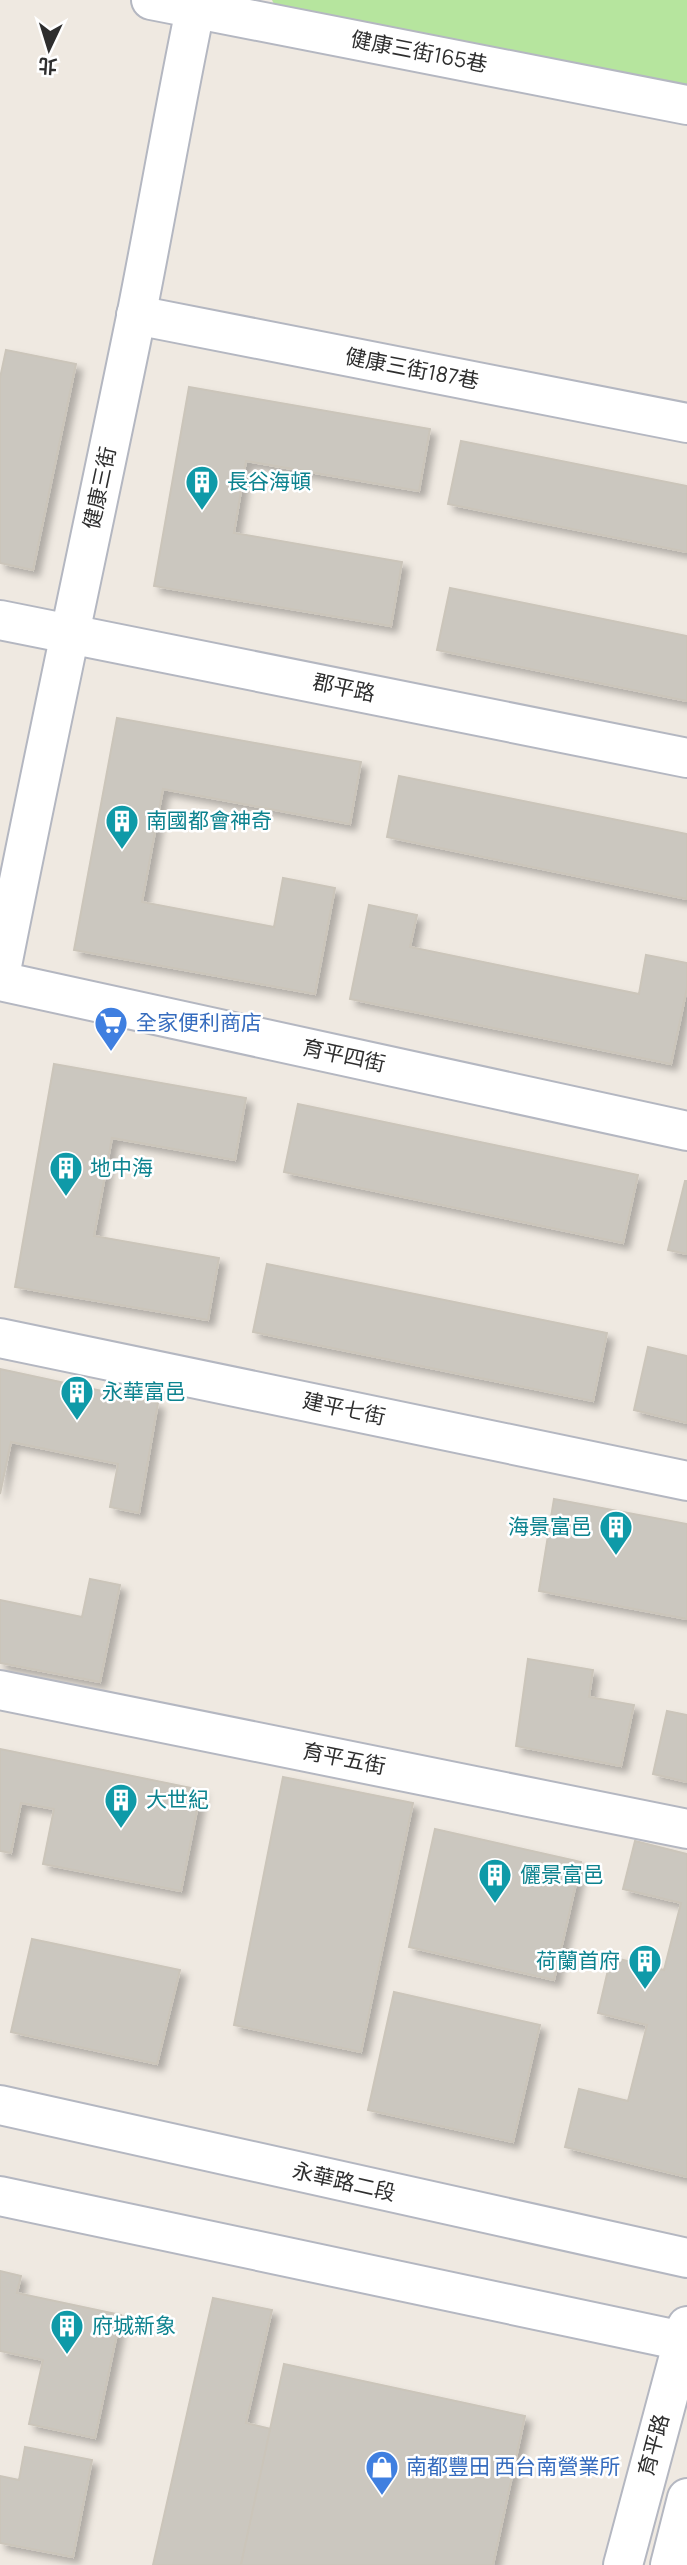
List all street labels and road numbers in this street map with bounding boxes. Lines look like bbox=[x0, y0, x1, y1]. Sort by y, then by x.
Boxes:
street label: 健康三街165巷 bbox=[349, 24, 490, 78]
street label: 健康三街187巷 bbox=[343, 341, 482, 395]
street label: 健康三街 bbox=[77, 444, 121, 532]
street label: 郡平路 bbox=[310, 667, 378, 707]
street label: 育平四街 bbox=[300, 1033, 388, 1077]
street label: 建平七街 bbox=[300, 1386, 388, 1430]
street label: 育平五街 bbox=[300, 1736, 388, 1780]
street label: 永華路二段 bbox=[290, 2156, 399, 2206]
street label: 育平路 bbox=[631, 2411, 675, 2479]

